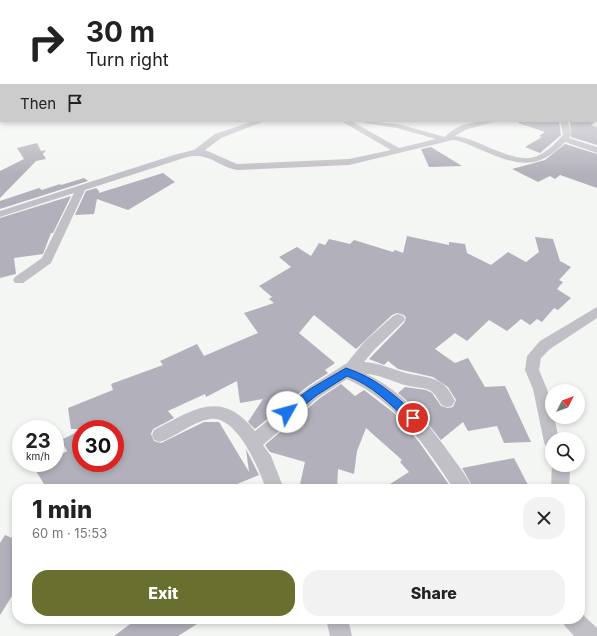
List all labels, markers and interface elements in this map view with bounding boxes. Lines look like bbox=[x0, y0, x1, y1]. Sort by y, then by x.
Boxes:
text: 30 m bbox=[86, 15, 155, 49]
icon: right bbox=[20, 16, 72, 68]
text: Turn right bbox=[86, 49, 169, 70]
icon: arrive bbox=[64, 92, 86, 114]
text: Then bbox=[20, 94, 56, 113]
north arrow bbox=[545, 384, 585, 424]
map controls bbox=[545, 384, 585, 472]
position arrow bbox=[266, 391, 308, 433]
pin bbox=[396, 401, 430, 435]
icon: arrive bbox=[402, 407, 424, 429]
speed limit sign: 30 bbox=[72, 420, 124, 472]
text: 23 bbox=[25, 429, 51, 453]
button: search bbox=[545, 432, 585, 472]
text: km/h bbox=[26, 450, 50, 462]
text: 1 min bbox=[32, 495, 92, 524]
button: close bbox=[523, 497, 565, 539]
text: 60 m · 15:53 bbox=[32, 525, 107, 541]
button: Exit bbox=[32, 570, 295, 616]
button: Share bbox=[303, 570, 565, 616]

